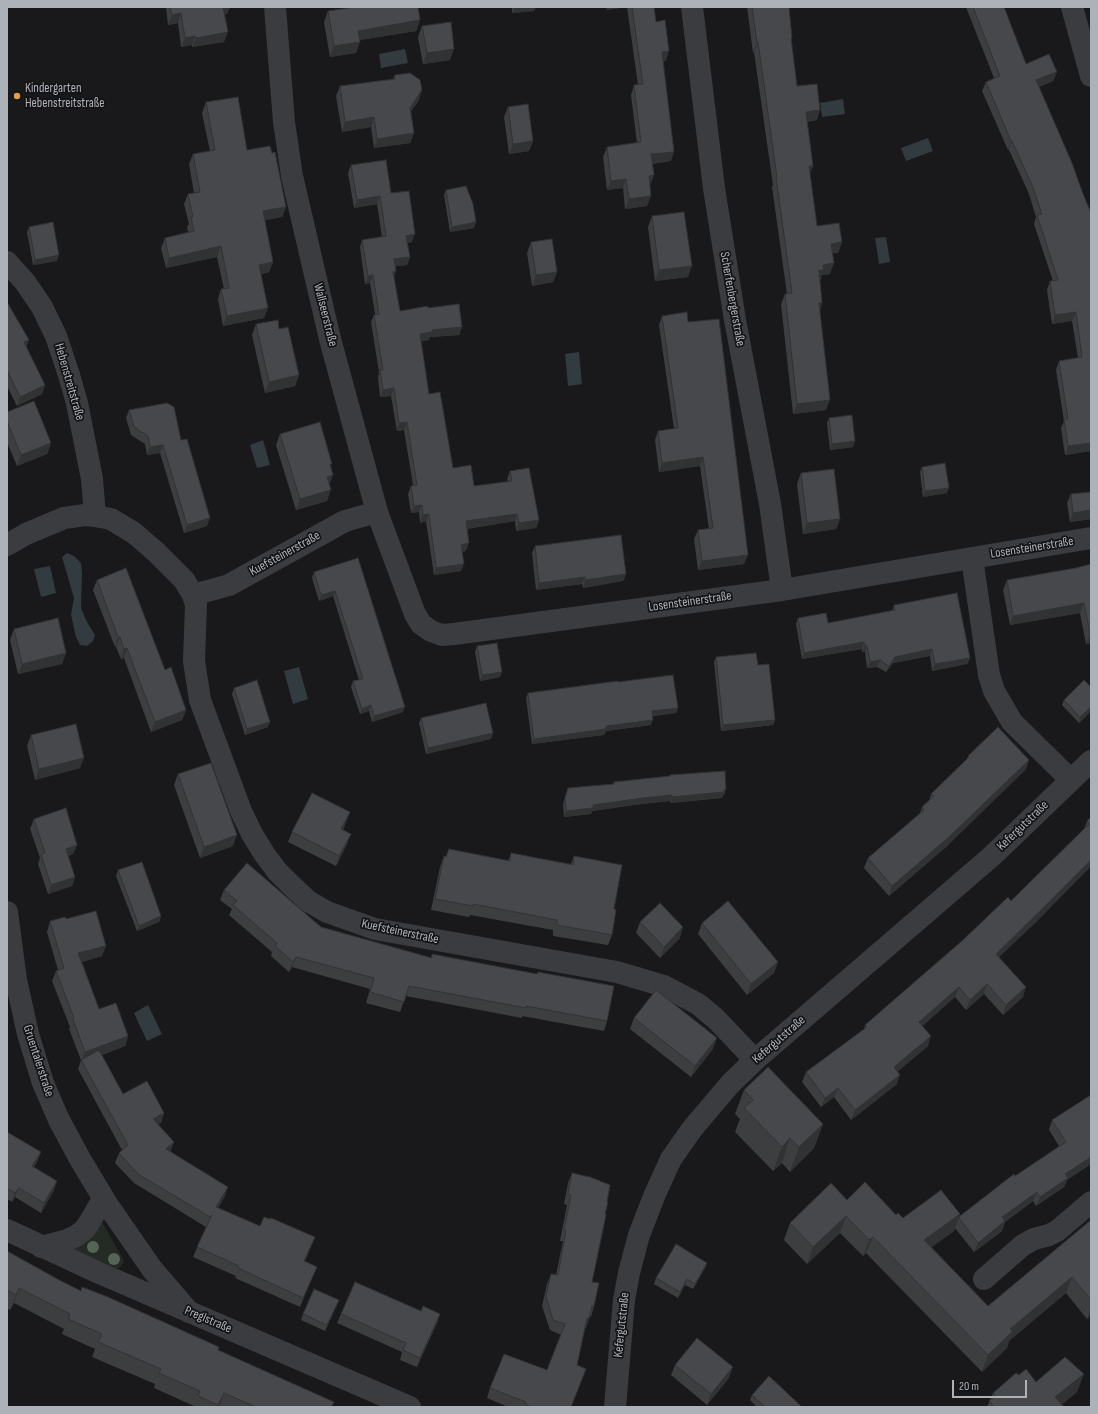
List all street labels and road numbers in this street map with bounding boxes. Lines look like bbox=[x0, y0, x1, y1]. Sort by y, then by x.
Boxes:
street label: Scherfenbergerstraße bbox=[716, 251, 748, 347]
street label: Wallseerstraße bbox=[310, 282, 340, 348]
street label: Hebenstreitstraße bbox=[51, 342, 87, 422]
street label: Kuefsteinerstraße bbox=[247, 528, 323, 580]
street label: Losensteinerstraße bbox=[989, 534, 1075, 562]
street label: Losensteinerstraße bbox=[647, 588, 733, 616]
street label: Kefergutstraße bbox=[994, 798, 1052, 854]
street label: Kuefsteinerstraße bbox=[360, 916, 440, 948]
street label: Kefergutstraße bbox=[749, 1013, 809, 1067]
street label: Gruentalerstraße bbox=[19, 1023, 57, 1099]
street label: Kefergutstraße bbox=[611, 1292, 633, 1358]
street label: Preglstraße bbox=[182, 1303, 234, 1337]

